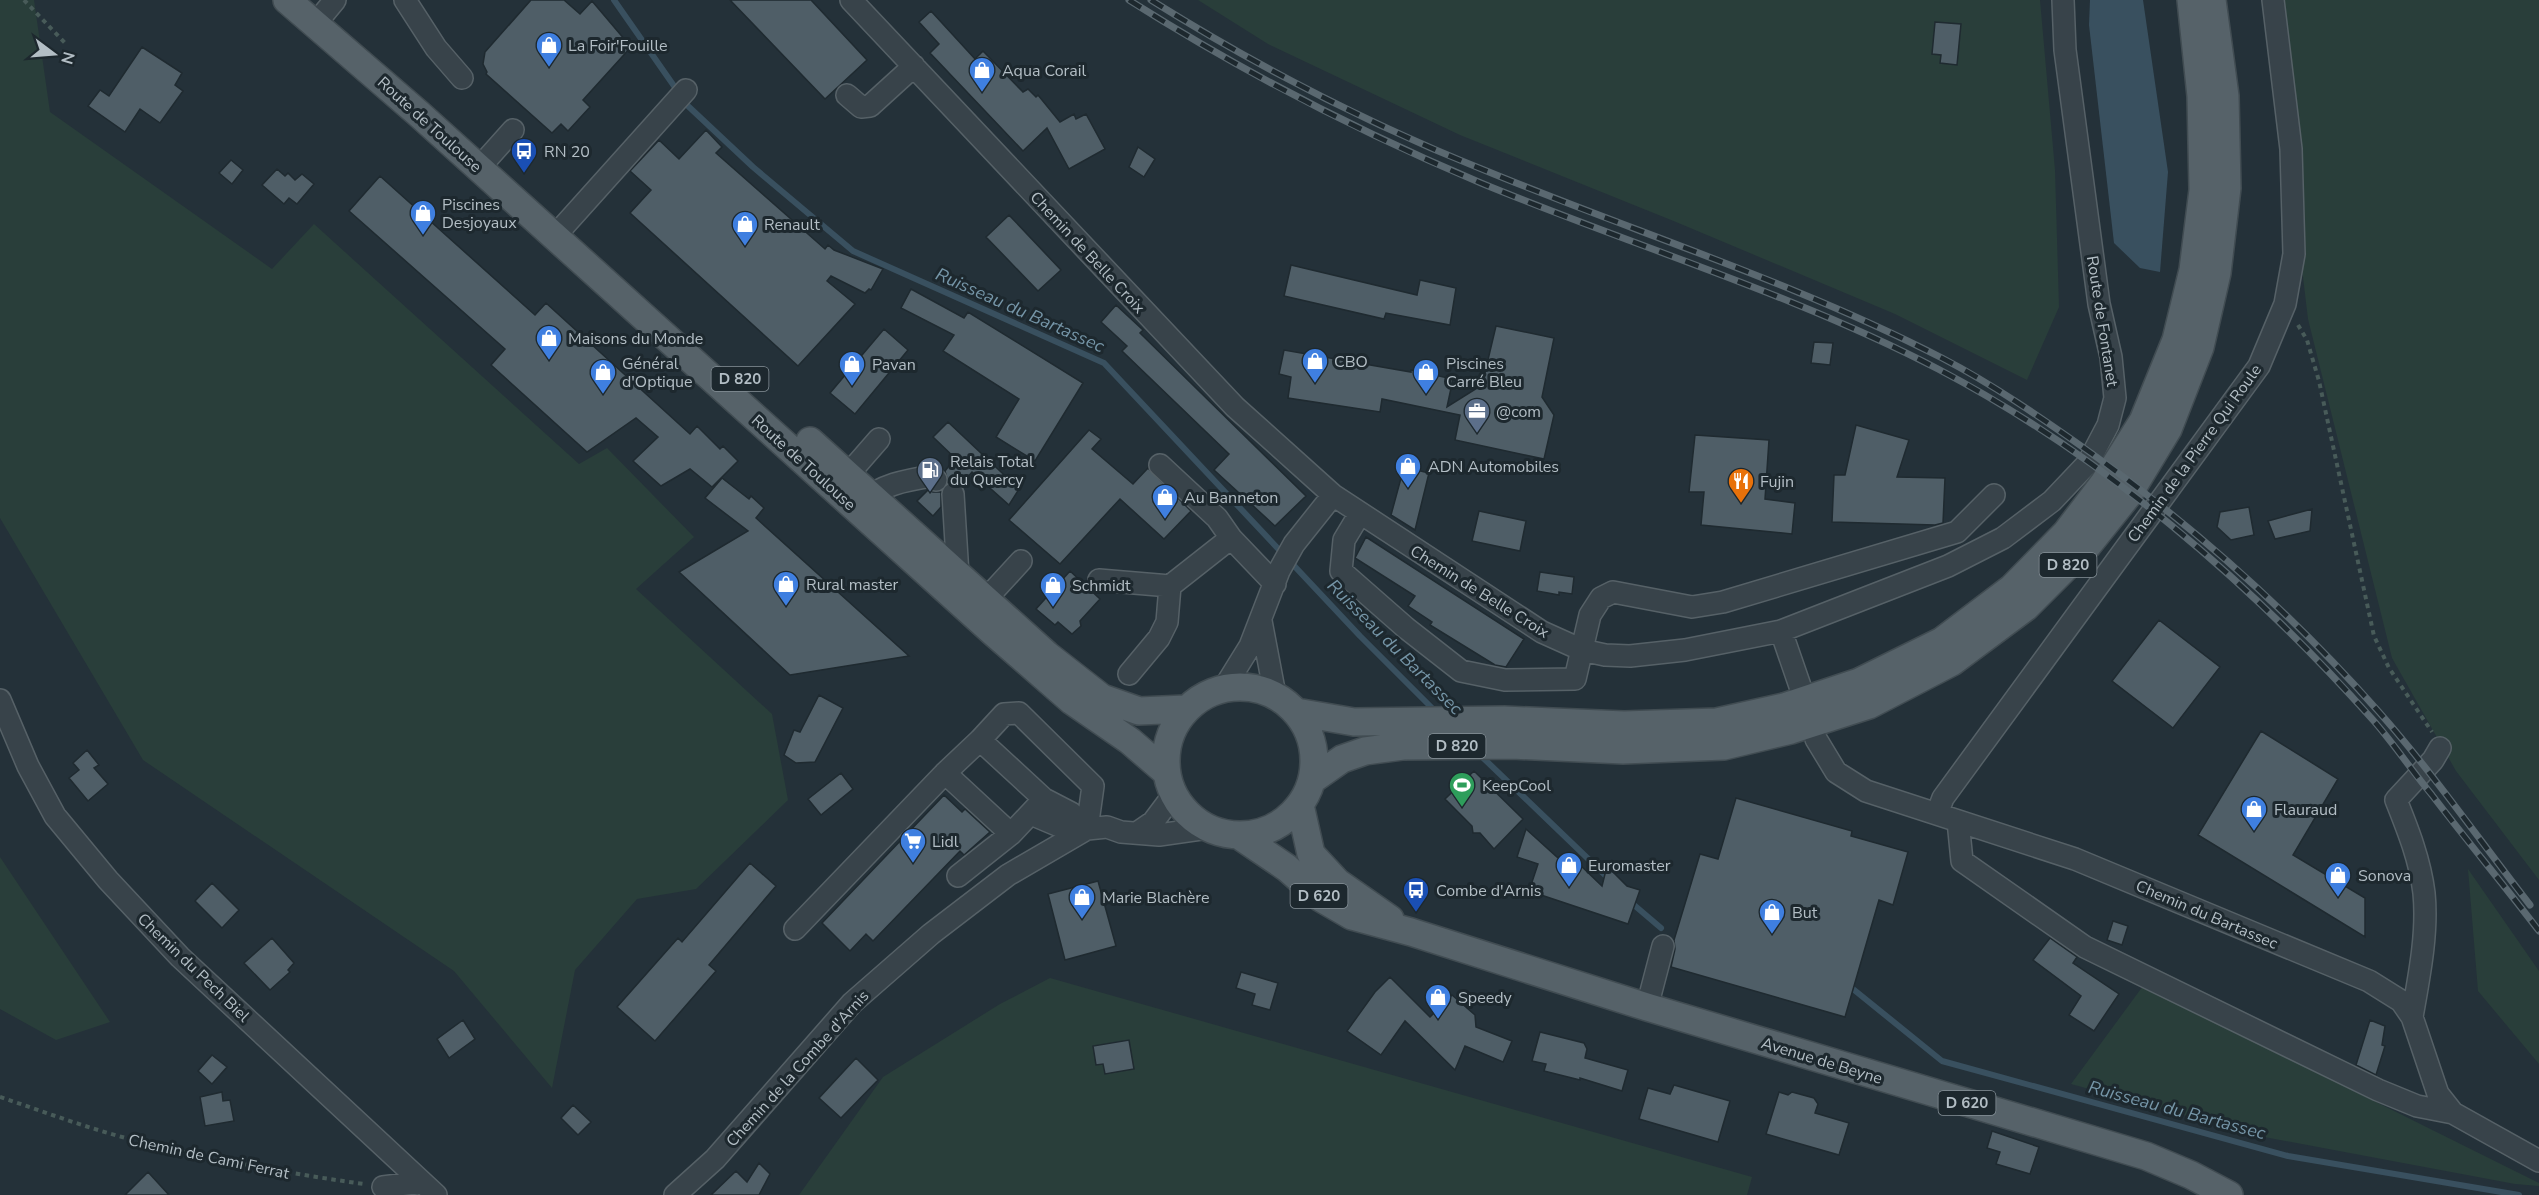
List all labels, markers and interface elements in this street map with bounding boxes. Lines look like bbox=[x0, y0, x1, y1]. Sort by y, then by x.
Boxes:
north arrow bbox=[24, 24, 84, 84]
shop icon: La Foir'Fouille bbox=[534, 30, 564, 68]
place label: La Foir'Fouille bbox=[568, 35, 668, 57]
text: N bbox=[55, 49, 80, 67]
shop icon: Aqua Corail bbox=[967, 55, 997, 93]
place label: Aqua Corail bbox=[1002, 60, 1086, 82]
street label: Route de Toulouse bbox=[372, 72, 486, 178]
bus stop icon: RN 20 bbox=[509, 136, 539, 174]
place label: RN 20 bbox=[544, 141, 590, 163]
street label: Chemin de Belle Croix bbox=[1025, 187, 1150, 319]
place label: Piscines Desjoyaux bbox=[442, 194, 517, 234]
shop icon: Piscines Desjoyaux bbox=[408, 198, 438, 236]
shop icon: Renault bbox=[730, 209, 760, 247]
place label: Renault bbox=[764, 214, 820, 236]
street label: Route de Fontanet bbox=[2081, 254, 2123, 389]
water label: Ruisseau du Bartassec bbox=[932, 262, 1109, 358]
shop icon: Maisons du Monde bbox=[534, 323, 564, 361]
place label: Maisons du Monde bbox=[568, 328, 703, 350]
shop icon: CBO bbox=[1300, 346, 1330, 384]
shop icon: Pavan bbox=[837, 349, 867, 387]
place label: CBO bbox=[1334, 351, 1368, 373]
place label: Général d'Optique bbox=[622, 353, 693, 393]
place label: Piscines Carré Bleu bbox=[1446, 353, 1522, 393]
place label: Pavan bbox=[872, 354, 916, 376]
shop icon: Général d'Optique bbox=[588, 357, 618, 395]
shop icon: Piscines Carré Bleu bbox=[1411, 357, 1441, 395]
street label: Chemin de la Pierre Qui Roule bbox=[2123, 360, 2267, 547]
road number: D 820 bbox=[712, 367, 768, 391]
office icon: @com bbox=[1462, 396, 1492, 434]
place label: @com bbox=[1496, 401, 1541, 423]
street label: Route de Toulouse bbox=[746, 410, 860, 516]
place label: Relais Total du Quercy bbox=[950, 451, 1034, 491]
shop icon: ADN Automobiles bbox=[1393, 451, 1423, 489]
fuel station icon: Relais Total du Quercy bbox=[915, 455, 945, 493]
place label: ADN Automobiles bbox=[1428, 456, 1559, 478]
restaurant icon: Fujin bbox=[1726, 466, 1756, 504]
place label: Fujin bbox=[1760, 471, 1794, 493]
shop icon: Au Banneton bbox=[1150, 482, 1180, 520]
place label: Au Banneton bbox=[1184, 487, 1278, 509]
street label: Chemin de Belle Croix bbox=[1406, 540, 1554, 644]
road number: D 820 bbox=[2040, 553, 2096, 577]
shop icon: Rural master bbox=[771, 569, 801, 607]
shop icon: Schmidt bbox=[1038, 570, 1068, 608]
place label: Rural master bbox=[806, 574, 898, 596]
water label: Ruisseau du Bartassec bbox=[1322, 574, 1468, 720]
place label: Schmidt bbox=[1072, 575, 1131, 597]
road number: D 820 bbox=[1428, 734, 1486, 758]
sports icon: KeepCool bbox=[1447, 770, 1477, 808]
place label: KeepCool bbox=[1482, 775, 1551, 797]
shop icon: Flauraud bbox=[2239, 794, 2269, 832]
place label: Flauraud bbox=[2274, 799, 2337, 821]
supermarket icon: Lidl bbox=[898, 826, 928, 864]
place label: Lidl bbox=[932, 831, 959, 853]
shop icon: Euromaster bbox=[1554, 850, 1584, 888]
place label: Euromaster bbox=[1588, 855, 1671, 877]
shop icon: Sonova bbox=[2323, 860, 2353, 898]
place label: Sonova bbox=[2358, 865, 2411, 887]
bus stop icon: Combe d'Arnis bbox=[1401, 875, 1431, 913]
street label: Chemin du Bartassec bbox=[2132, 875, 2282, 955]
place label: Combe d'Arnis bbox=[1436, 880, 1542, 902]
shop icon: Marie Blachère bbox=[1067, 882, 1097, 920]
road number: D 620 bbox=[1290, 884, 1348, 908]
place label: Marie Blachère bbox=[1102, 887, 1209, 909]
shop icon: But bbox=[1757, 897, 1787, 935]
place label: But bbox=[1792, 902, 1818, 924]
street label: Chemin du Pech Biel bbox=[132, 908, 254, 1027]
shop icon: Speedy bbox=[1423, 982, 1453, 1020]
street label: Chemin de la Combe d'Arnis bbox=[721, 986, 874, 1152]
place label: Speedy bbox=[1458, 987, 1513, 1009]
street label: Avenue de Beyne bbox=[1758, 1032, 1885, 1090]
water label: Ruisseau du Bartassec bbox=[2086, 1075, 2269, 1145]
road number: D 620 bbox=[1938, 1091, 1996, 1115]
street label: Chemin de Cami Ferrat bbox=[126, 1129, 292, 1185]

